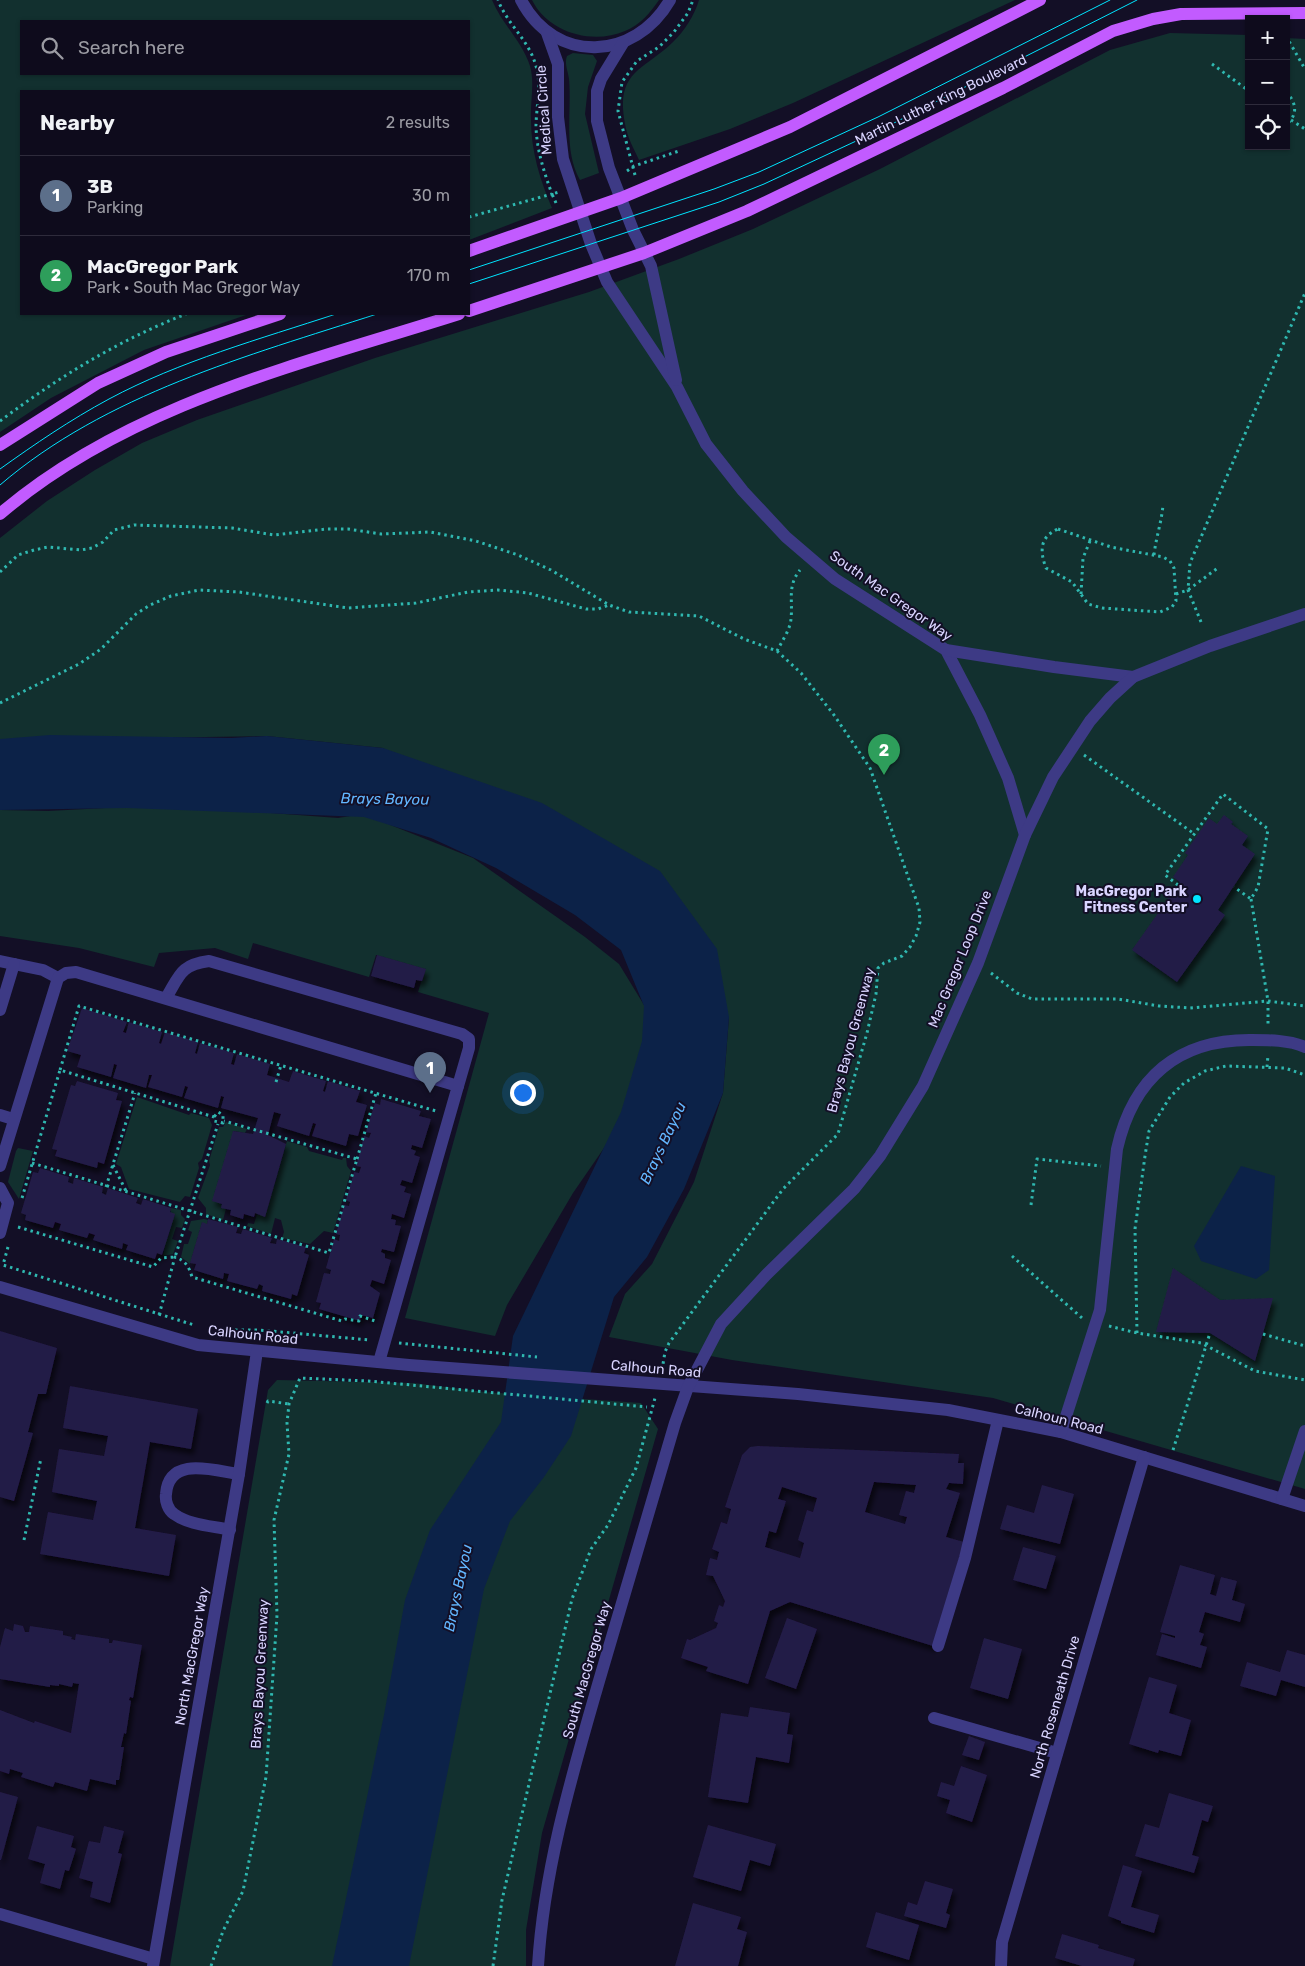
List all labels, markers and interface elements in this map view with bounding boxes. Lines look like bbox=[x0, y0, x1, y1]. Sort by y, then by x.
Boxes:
map controls bbox=[1245, 15, 1290, 150]
button: + bbox=[1245, 15, 1290, 60]
search box bbox=[20, 20, 470, 75]
icon: search bbox=[38, 34, 66, 62]
text: Search here bbox=[78, 36, 185, 59]
street label: Martin Luther King Boulevard bbox=[852, 51, 1030, 149]
button: − bbox=[1245, 60, 1290, 105]
street label: Medical Circle bbox=[532, 64, 556, 155]
button: locate bbox=[1245, 105, 1290, 150]
text: Nearby bbox=[40, 110, 115, 135]
text: 2 results bbox=[386, 113, 450, 132]
text: 3B bbox=[87, 175, 113, 198]
text: 1 bbox=[52, 186, 60, 205]
text: 30 m bbox=[412, 186, 450, 205]
text: Parking bbox=[87, 198, 143, 217]
text: MacGregor Park bbox=[87, 255, 238, 278]
text: 2 bbox=[51, 266, 61, 285]
text: 170 m bbox=[407, 266, 450, 285]
text: Park · South Mac Gregor Way bbox=[87, 278, 300, 297]
street label: South Mac Gregor Way bbox=[826, 547, 956, 645]
pin: 2 bbox=[868, 734, 900, 775]
water label: Brays Bayou bbox=[341, 789, 429, 809]
place label: MacGregor Park Fitness Center bbox=[1076, 883, 1188, 916]
street label: Mac Gregor Loop Drive bbox=[925, 888, 995, 1030]
marker: MacGregor Park Fitness Center bbox=[1191, 893, 1203, 905]
street label: Brays Bayou Greenway bbox=[823, 965, 879, 1114]
pin: 1 bbox=[414, 1052, 446, 1093]
your location bbox=[510, 1080, 536, 1106]
water label: Brays Bayou bbox=[636, 1099, 690, 1187]
street label: Calhoun Road bbox=[207, 1322, 299, 1348]
street label: Calhoun Road bbox=[610, 1357, 702, 1381]
street label: Calhoun Road bbox=[1013, 1400, 1105, 1438]
water label: Brays Bayou bbox=[440, 1543, 476, 1633]
street label: North MacGregor Way bbox=[171, 1585, 213, 1727]
street label: Brays Bayou Greenway bbox=[248, 1599, 272, 1749]
street label: South MacGregor Way bbox=[559, 1599, 615, 1741]
street label: North Roseneath Drive bbox=[1026, 1634, 1084, 1780]

